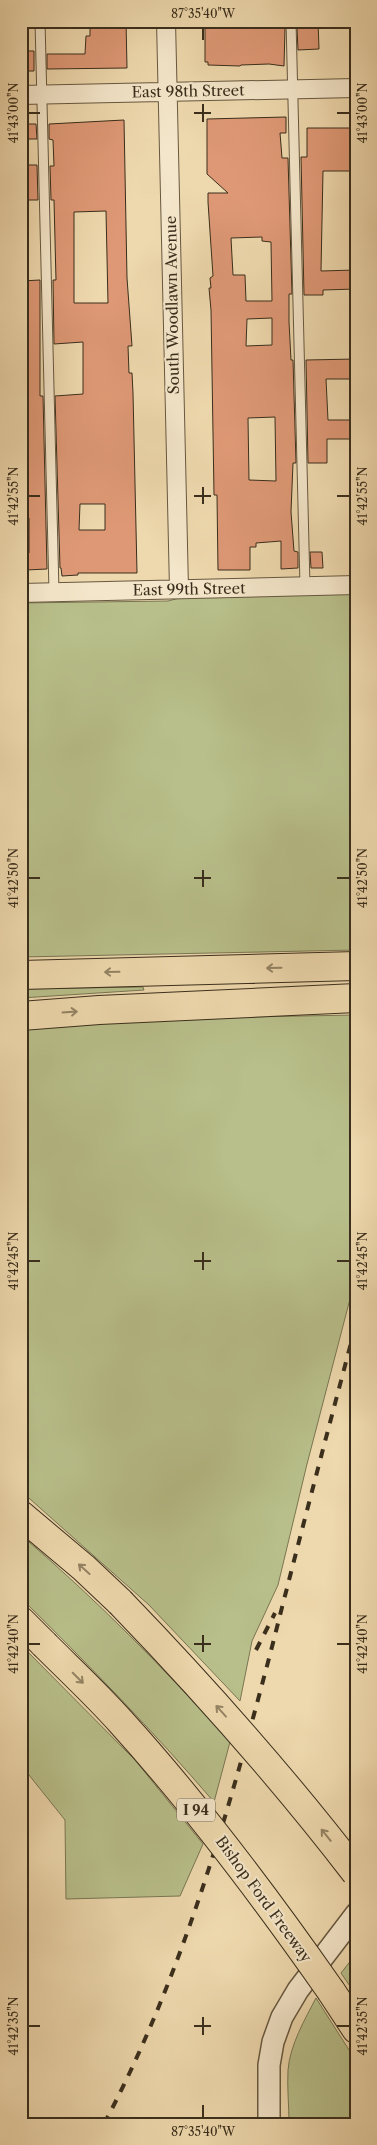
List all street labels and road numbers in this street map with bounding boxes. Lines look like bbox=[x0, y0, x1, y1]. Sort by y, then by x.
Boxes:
street label: East 98th Street bbox=[131, 81, 245, 101]
street label: South Woodlawn Avenue bbox=[161, 215, 183, 395]
street label: East 99th Street bbox=[132, 579, 246, 599]
road number: I 94 bbox=[177, 1798, 215, 1822]
street label: Bishop Ford Freeway bbox=[212, 1832, 316, 1966]

